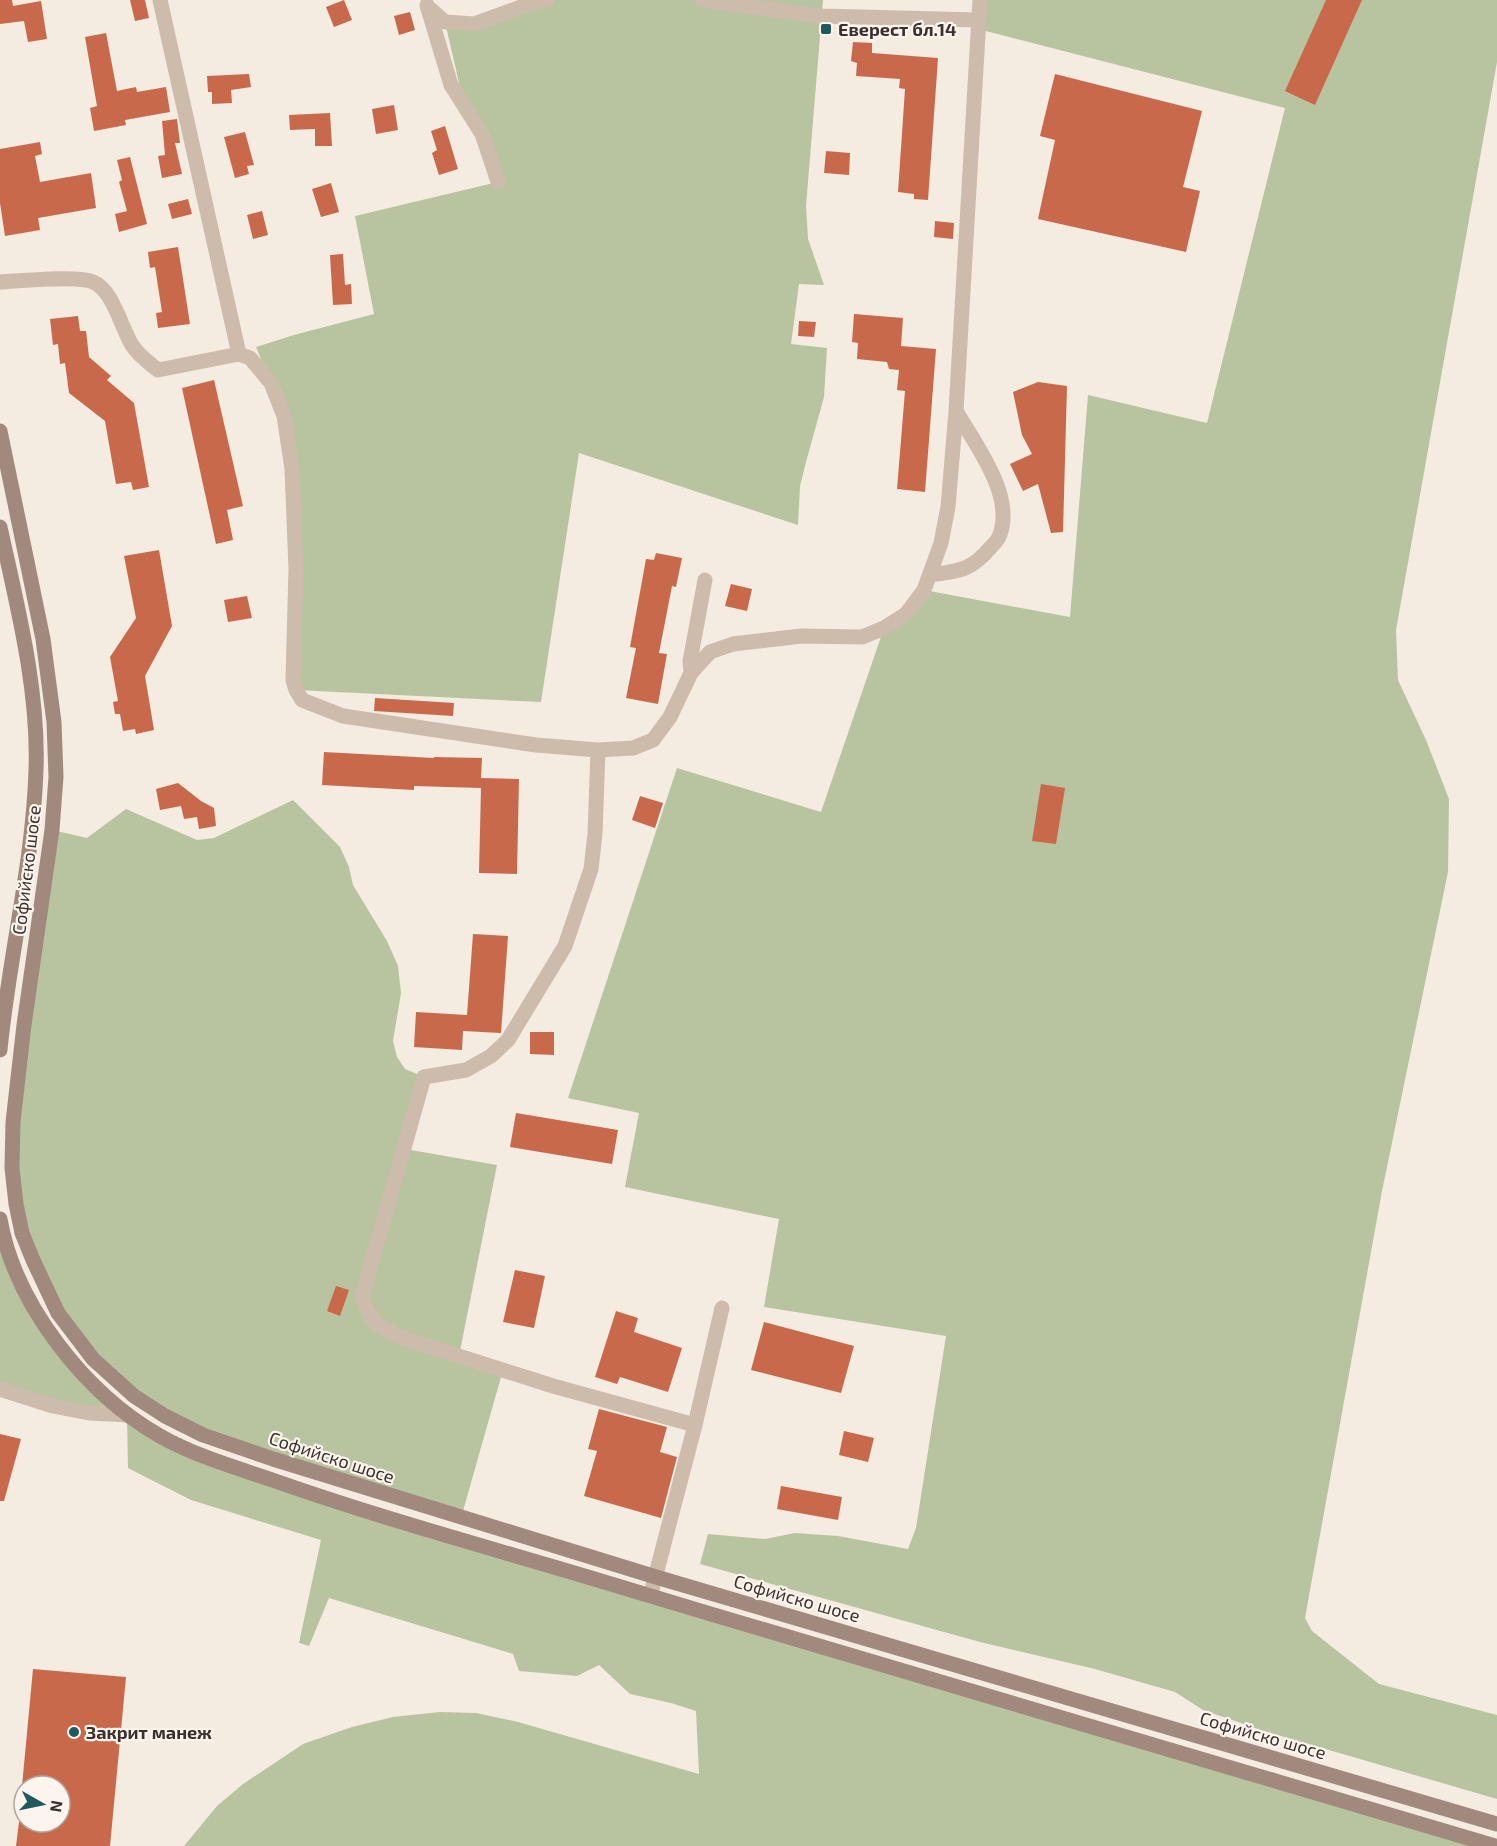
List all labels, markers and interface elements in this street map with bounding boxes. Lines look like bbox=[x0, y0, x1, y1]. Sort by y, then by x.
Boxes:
place label: Еверест бл.14 bbox=[838, 18, 956, 40]
marker: Еверест бл.14 bbox=[819, 22, 833, 36]
street label: Софийско шосе bbox=[7, 804, 45, 936]
street label: Софийско шосе bbox=[267, 1426, 397, 1488]
street label: Софийско шосе bbox=[731, 1569, 863, 1627]
street label: Софийско шосе bbox=[1197, 1706, 1329, 1764]
place label: Закрит манеж bbox=[86, 1721, 212, 1743]
marker: Закрит манеж bbox=[67, 1725, 81, 1739]
north arrow bbox=[12, 1774, 72, 1834]
text: N bbox=[47, 1799, 68, 1814]

